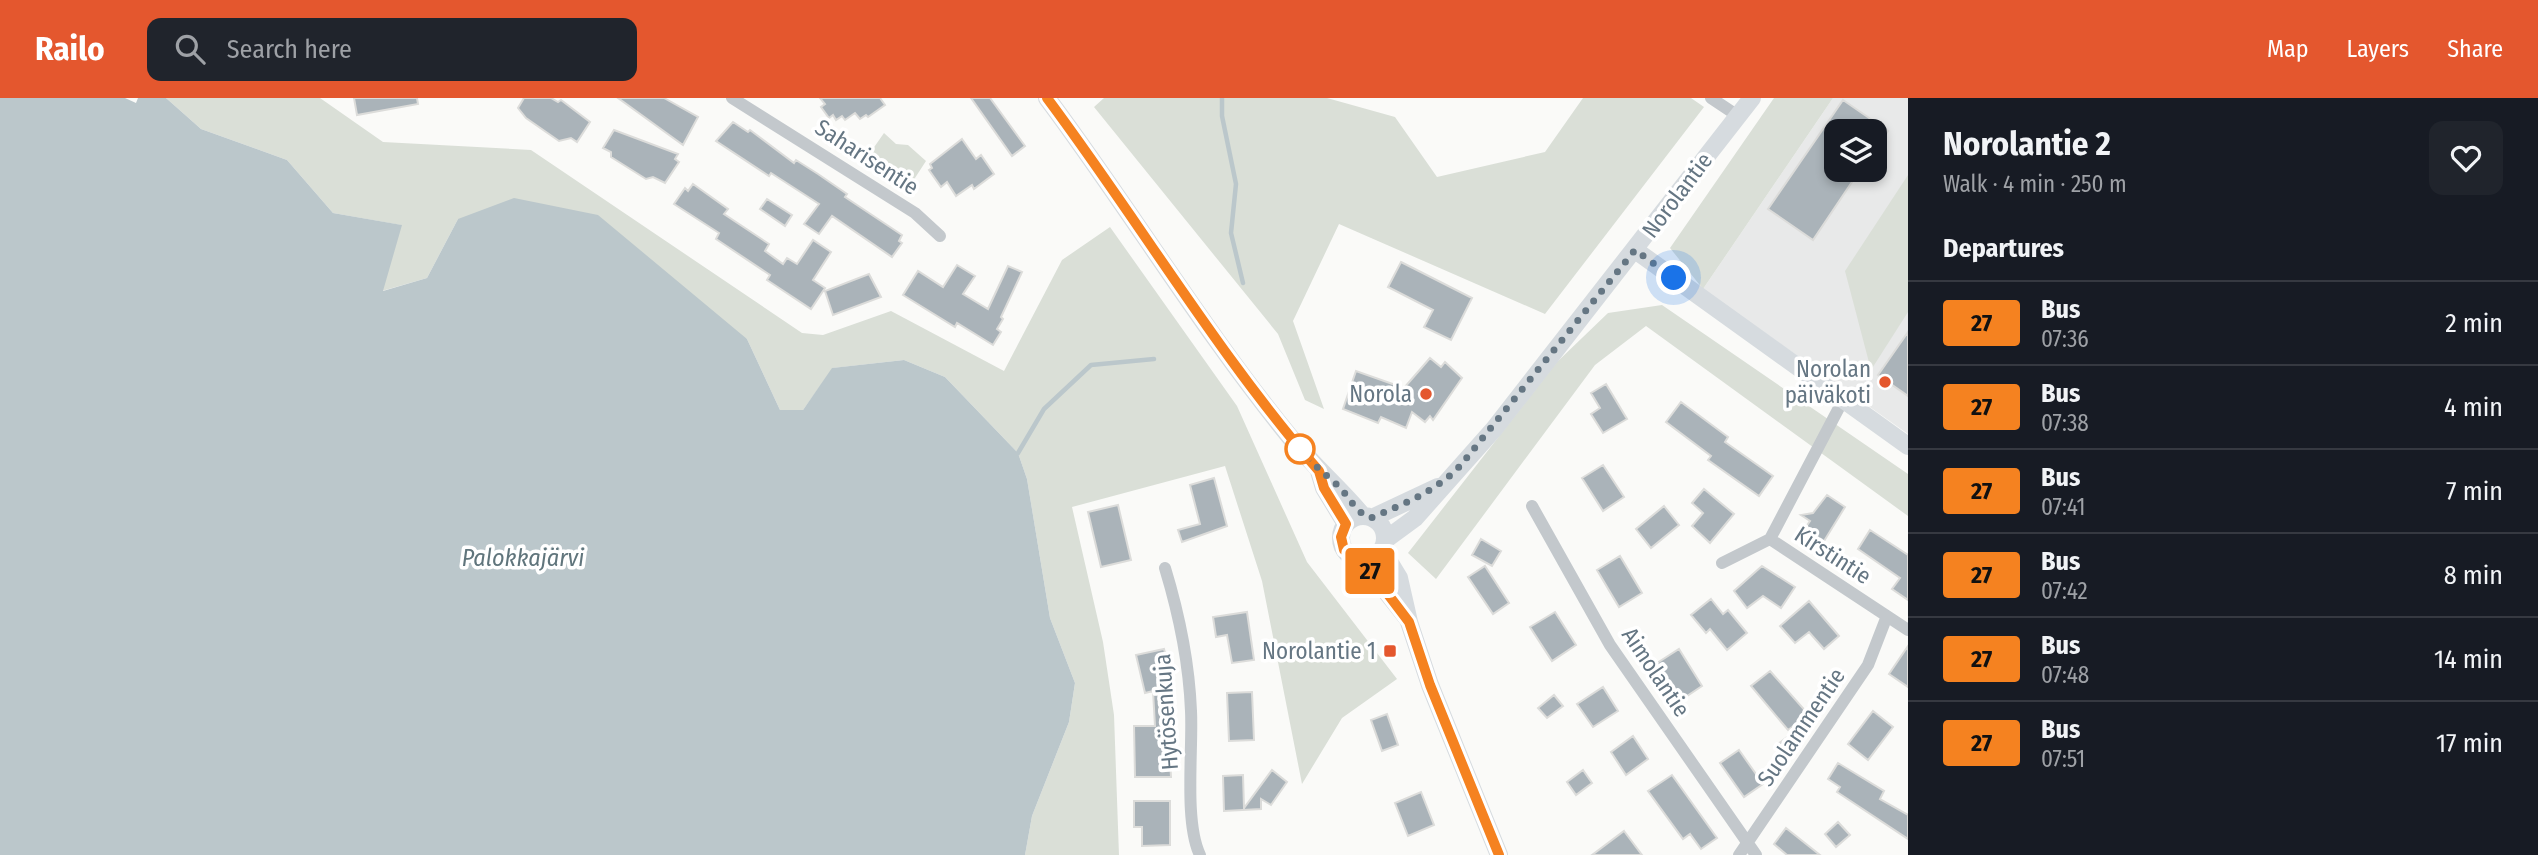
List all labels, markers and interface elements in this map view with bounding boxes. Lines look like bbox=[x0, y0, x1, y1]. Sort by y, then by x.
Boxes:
search box bbox=[147, 18, 637, 81]
text: Railo bbox=[35, 29, 105, 69]
icon: search bbox=[171, 30, 209, 68]
text: Search here bbox=[227, 34, 352, 65]
text: Map bbox=[2267, 35, 2309, 63]
text: Layers bbox=[2347, 35, 2409, 63]
text: Share bbox=[2447, 35, 2503, 63]
street label: Saharisentie bbox=[810, 113, 924, 201]
map controls bbox=[1824, 119, 1887, 182]
button: layers bbox=[1824, 119, 1887, 182]
button: heart bbox=[2429, 121, 2503, 195]
text: Norolantie 2 bbox=[1943, 124, 2111, 164]
street label: Norolantie bbox=[1636, 147, 1718, 243]
text: Walk · 4 min · 250 m bbox=[1943, 170, 2127, 198]
text: Departures bbox=[1943, 233, 2064, 264]
your location bbox=[1656, 260, 1691, 295]
text: Bus bbox=[2041, 294, 2080, 325]
text: 2 min bbox=[2445, 308, 2503, 339]
text: 27 bbox=[1971, 309, 1992, 337]
text: 07:36 bbox=[2041, 325, 2089, 353]
place label: Norolan päiväkoti bbox=[1785, 355, 1871, 409]
marker: Norolan päiväkoti bbox=[1877, 374, 1893, 390]
text: Bus bbox=[2041, 378, 2080, 409]
place label: Norola bbox=[1349, 380, 1412, 408]
marker: Norola bbox=[1418, 386, 1434, 402]
text: 4 min bbox=[2444, 392, 2503, 423]
text: 27 bbox=[1971, 393, 1992, 421]
text: 07:38 bbox=[2041, 409, 2089, 437]
unlabelled marker bbox=[1285, 434, 1315, 464]
text: Bus bbox=[2041, 462, 2080, 493]
text: 7 min bbox=[2446, 476, 2503, 507]
text: 27 bbox=[1971, 477, 1992, 505]
text: 07:41 bbox=[2041, 493, 2086, 521]
street label: Kirstintie bbox=[1789, 520, 1877, 590]
water label: Palokkajärvi bbox=[462, 544, 584, 572]
text: Bus bbox=[2041, 546, 2080, 577]
line badge: 27 bbox=[1338, 548, 1402, 594]
text: 27 bbox=[1359, 557, 1381, 585]
text: 8 min bbox=[2444, 560, 2503, 591]
text: 27 bbox=[1971, 561, 1992, 589]
text: 07:42 bbox=[2041, 577, 2088, 605]
street label: Aimolantie bbox=[1616, 622, 1696, 722]
text: Bus bbox=[2041, 630, 2080, 661]
place label: Norolantie 1 bbox=[1262, 637, 1376, 665]
marker: Norolantie 1 bbox=[1382, 643, 1398, 659]
text: 14 min bbox=[2434, 644, 2503, 675]
text: 27 bbox=[1971, 645, 1992, 673]
street label: Hytösenkuja bbox=[1148, 653, 1184, 771]
text: 07:48 bbox=[2041, 661, 2089, 689]
street label: Suolammentie bbox=[1751, 663, 1851, 791]
text: Bus bbox=[2041, 714, 2080, 745]
text: 17 min bbox=[2436, 728, 2503, 759]
text: 27 bbox=[1971, 729, 1992, 757]
text: 07:51 bbox=[2041, 745, 2085, 773]

